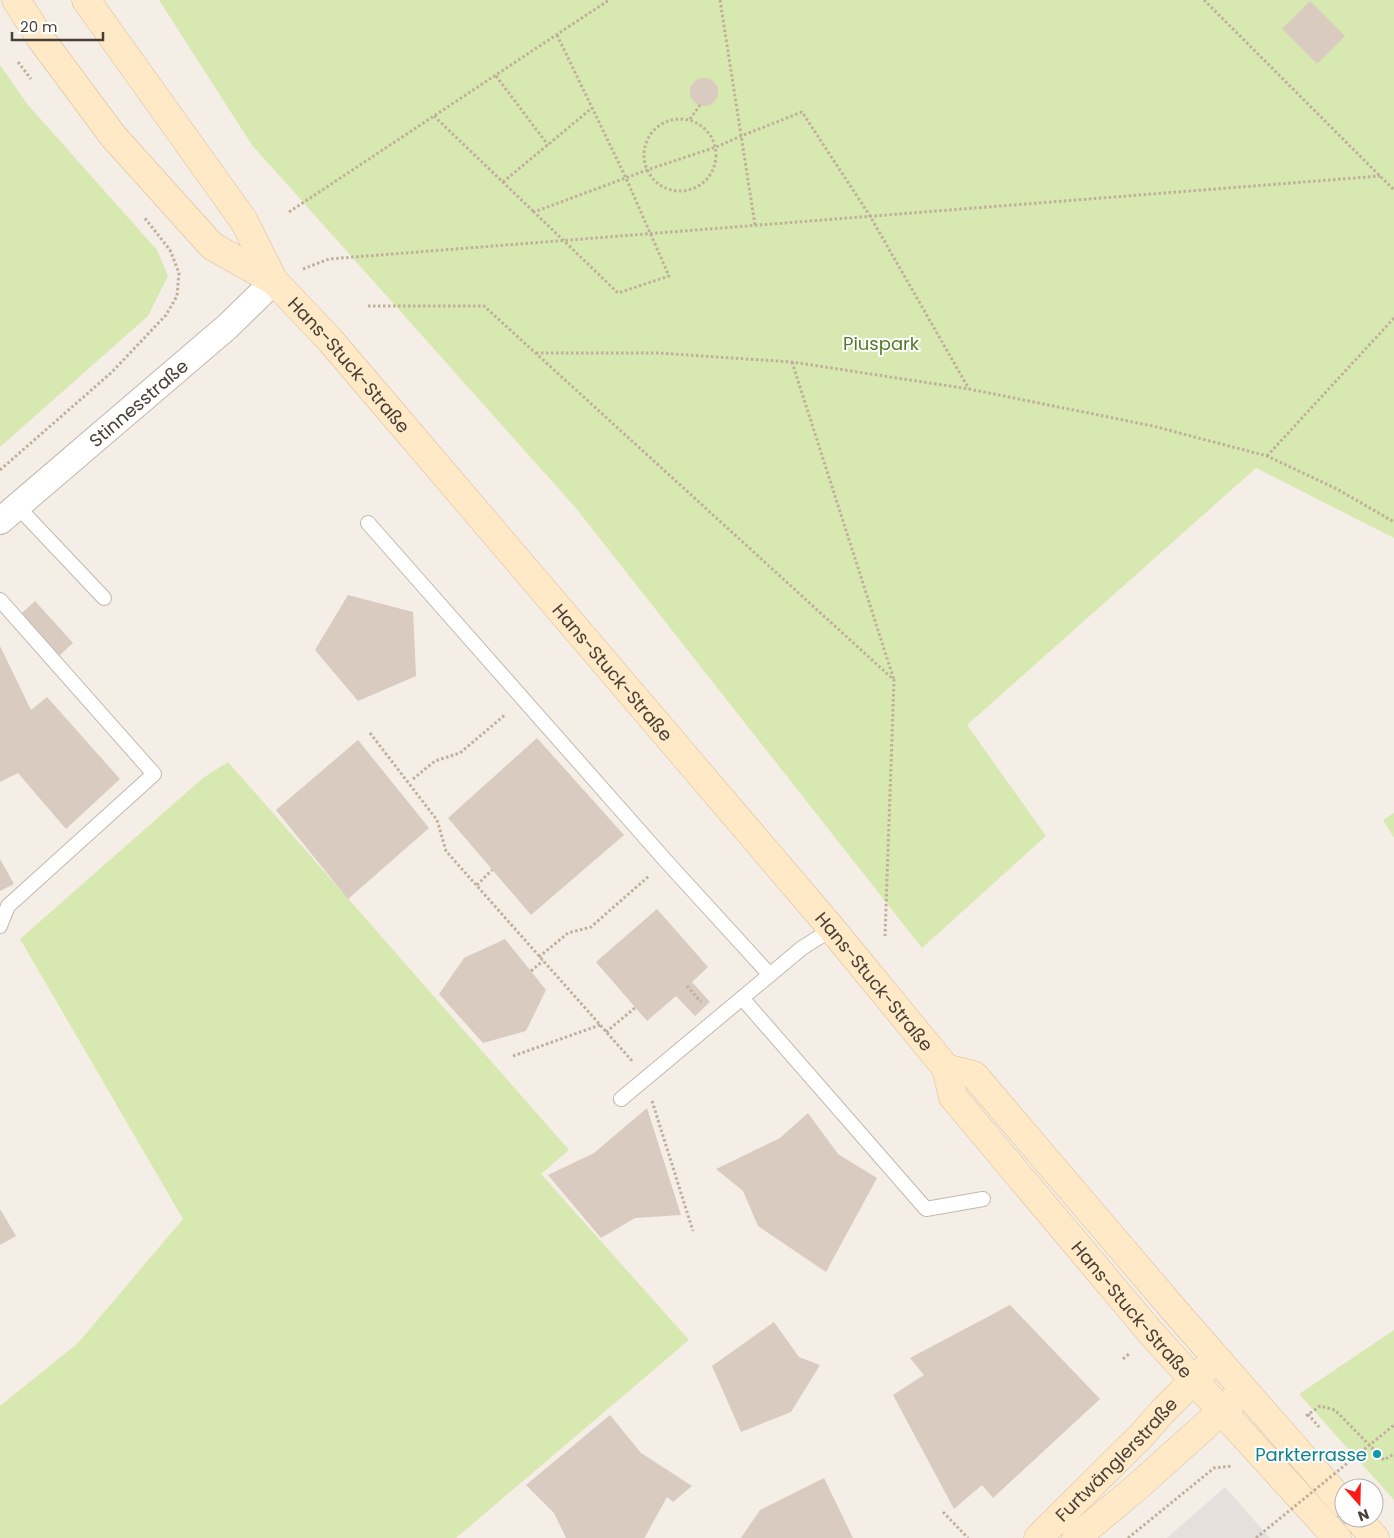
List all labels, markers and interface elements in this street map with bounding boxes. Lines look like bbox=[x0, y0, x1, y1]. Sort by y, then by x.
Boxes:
scale bar bbox=[12, 10, 104, 42]
text: 20 m bbox=[20, 16, 58, 37]
street label: Hans-Stuck-Straße bbox=[283, 291, 416, 438]
park label: Piuspark bbox=[843, 331, 920, 356]
street label: Stinnesstraße bbox=[83, 353, 193, 452]
street label: Hans-Stuck-Straße bbox=[547, 598, 679, 746]
street label: Hans-Stuck-Straße bbox=[810, 906, 940, 1056]
street label: Hans-Stuck-Straße bbox=[1066, 1235, 1198, 1383]
street label: Furtwänglerstraße bbox=[1049, 1391, 1183, 1527]
place label: Parkterrasse bbox=[1255, 1442, 1367, 1467]
marker: Parkterrasse bbox=[1371, 1448, 1383, 1460]
north arrow bbox=[1334, 1478, 1384, 1528]
text: N bbox=[1355, 1504, 1372, 1526]

